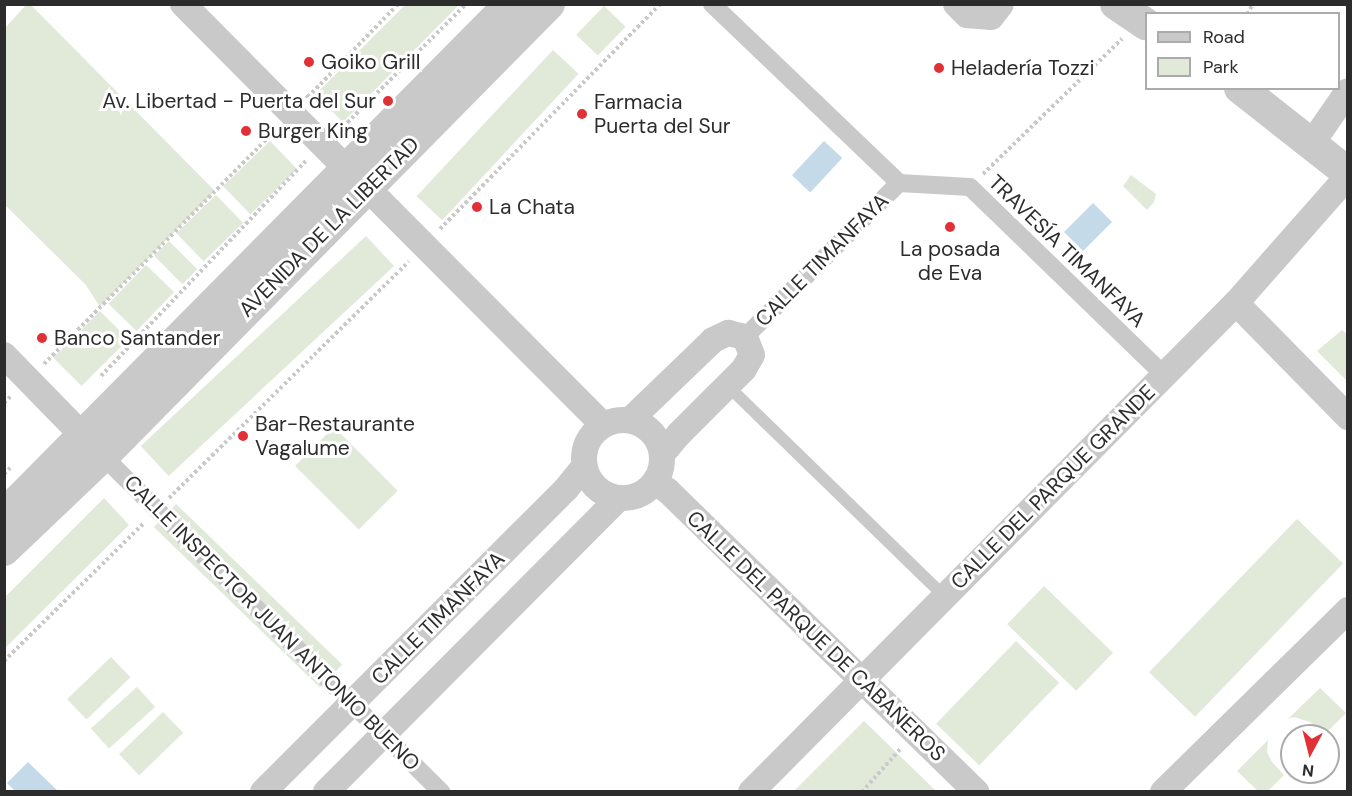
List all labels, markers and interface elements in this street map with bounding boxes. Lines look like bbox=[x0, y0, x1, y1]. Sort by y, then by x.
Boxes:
legend bbox=[1145, 12, 1340, 90]
text: Road bbox=[1203, 25, 1245, 49]
place label: Goiko Grill bbox=[321, 49, 420, 75]
marker: Goiko Grill bbox=[302, 55, 316, 69]
place label: Heladería Tozzi bbox=[951, 55, 1095, 81]
text: Park bbox=[1203, 55, 1239, 79]
marker: Heladería Tozzi bbox=[932, 61, 946, 75]
place label: Av. Libertad - Puerta del Sur bbox=[102, 88, 376, 114]
place label: Farmacia Puerta del Sur bbox=[594, 89, 730, 139]
marker: Av. Libertad - Puerta del Sur bbox=[381, 94, 395, 108]
marker: Farmacia Puerta del Sur bbox=[575, 107, 589, 121]
place label: Burger King bbox=[258, 118, 368, 144]
marker: Burger King bbox=[239, 124, 253, 138]
street label: AVENIDA DE LA LIBERTAD bbox=[234, 132, 424, 322]
street label: TRAVESÍA TIMANFAYA bbox=[983, 170, 1151, 332]
street label: CALLE TIMANFAYA bbox=[750, 188, 894, 332]
place label: La Chata bbox=[489, 194, 575, 220]
marker: La Chata bbox=[470, 200, 484, 214]
marker: La posada de Eva bbox=[943, 220, 957, 234]
place label: La posada de Eva bbox=[900, 236, 1000, 286]
place label: Banco Santander bbox=[54, 325, 220, 351]
marker: Banco Santander bbox=[35, 331, 49, 345]
street label: CALLE DEL PARQUE GRANDE bbox=[946, 380, 1160, 594]
place label: Bar-Restaurante Vagalume bbox=[255, 411, 415, 461]
marker: Bar-Restaurante Vagalume bbox=[236, 429, 250, 443]
street label: CALLE INSPECTOR JUAN ANTONIO BUENO bbox=[119, 470, 425, 776]
street label: CALLE DEL PARQUE DE CABAÑEROS bbox=[682, 506, 950, 766]
street label: CALLE TIMANFAYA bbox=[366, 546, 510, 690]
north arrow bbox=[1280, 724, 1340, 784]
text: N bbox=[1301, 759, 1315, 782]

